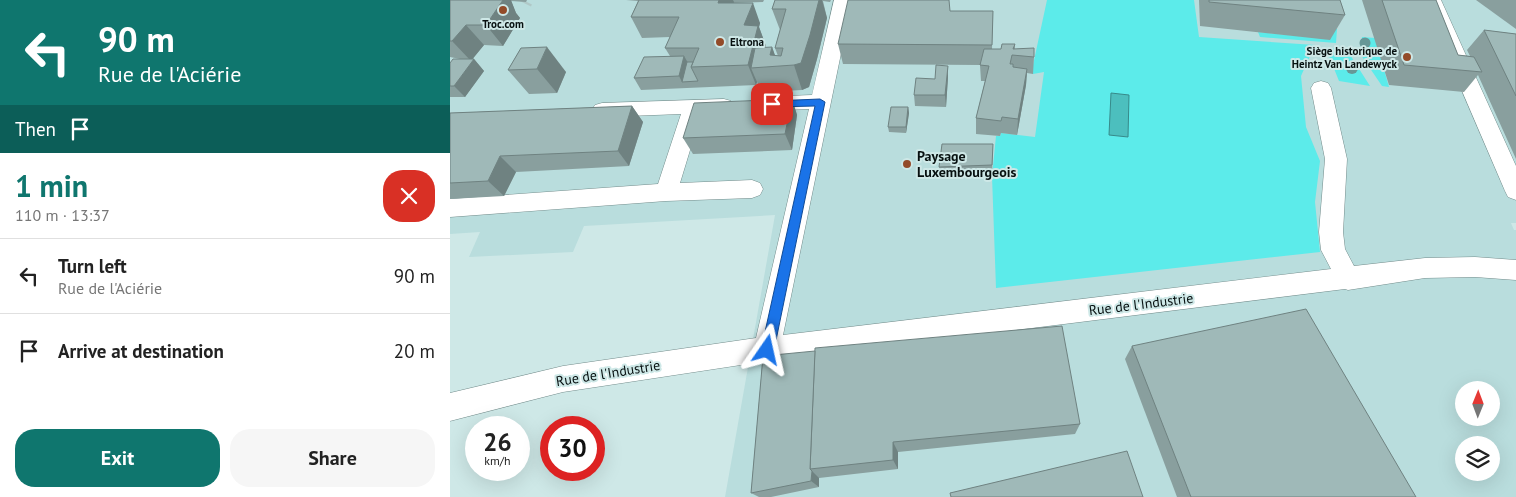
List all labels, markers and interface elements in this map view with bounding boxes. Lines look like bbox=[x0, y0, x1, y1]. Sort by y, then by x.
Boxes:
marker: Troc.com bbox=[497, 4, 509, 16]
text: 90 m bbox=[98, 16, 175, 62]
place label: Troc.com bbox=[482, 17, 524, 31]
icon: left bbox=[15, 20, 80, 85]
place label: Eltrona bbox=[730, 35, 764, 49]
marker: Eltrona bbox=[714, 36, 726, 48]
place label: Siège historique de Heintz Van Landewyck bbox=[1292, 44, 1398, 71]
marker: Siège historique de Heintz Van Landewyck bbox=[1401, 51, 1413, 63]
text: Rue de l'Aciérie bbox=[98, 60, 241, 88]
pin bbox=[751, 83, 793, 125]
icon: arrive bbox=[758, 90, 786, 118]
icon: arrive bbox=[66, 115, 94, 143]
text: Then bbox=[15, 117, 56, 141]
place label: Paysage Luxembourgeois bbox=[917, 147, 1016, 181]
marker: Paysage Luxembourgeois bbox=[901, 158, 913, 170]
text: 1 min bbox=[15, 166, 88, 205]
button: close bbox=[383, 170, 435, 222]
text: 110 m · 13:37 bbox=[15, 205, 110, 225]
text: Turn left bbox=[58, 254, 127, 278]
icon: left bbox=[15, 262, 43, 290]
text: 90 m bbox=[394, 264, 435, 288]
text: Rue de l'Aciérie bbox=[58, 278, 162, 298]
street label: Rue de l'Industrie bbox=[1088, 289, 1194, 319]
position arrow bbox=[740, 323, 792, 375]
icon: arrive bbox=[15, 337, 43, 365]
text: Arrive at destination bbox=[58, 339, 224, 363]
text: 20 m bbox=[394, 339, 435, 363]
street label: Rue de l'Industrie bbox=[555, 356, 661, 390]
north arrow bbox=[1455, 381, 1500, 426]
map controls bbox=[1455, 381, 1500, 481]
speed limit sign: 30 bbox=[540, 416, 605, 481]
text: 26 bbox=[483, 426, 512, 458]
button: Exit bbox=[15, 429, 220, 487]
button: Share bbox=[230, 429, 435, 487]
button: layers bbox=[1455, 436, 1500, 481]
text: km/h bbox=[484, 453, 511, 468]

